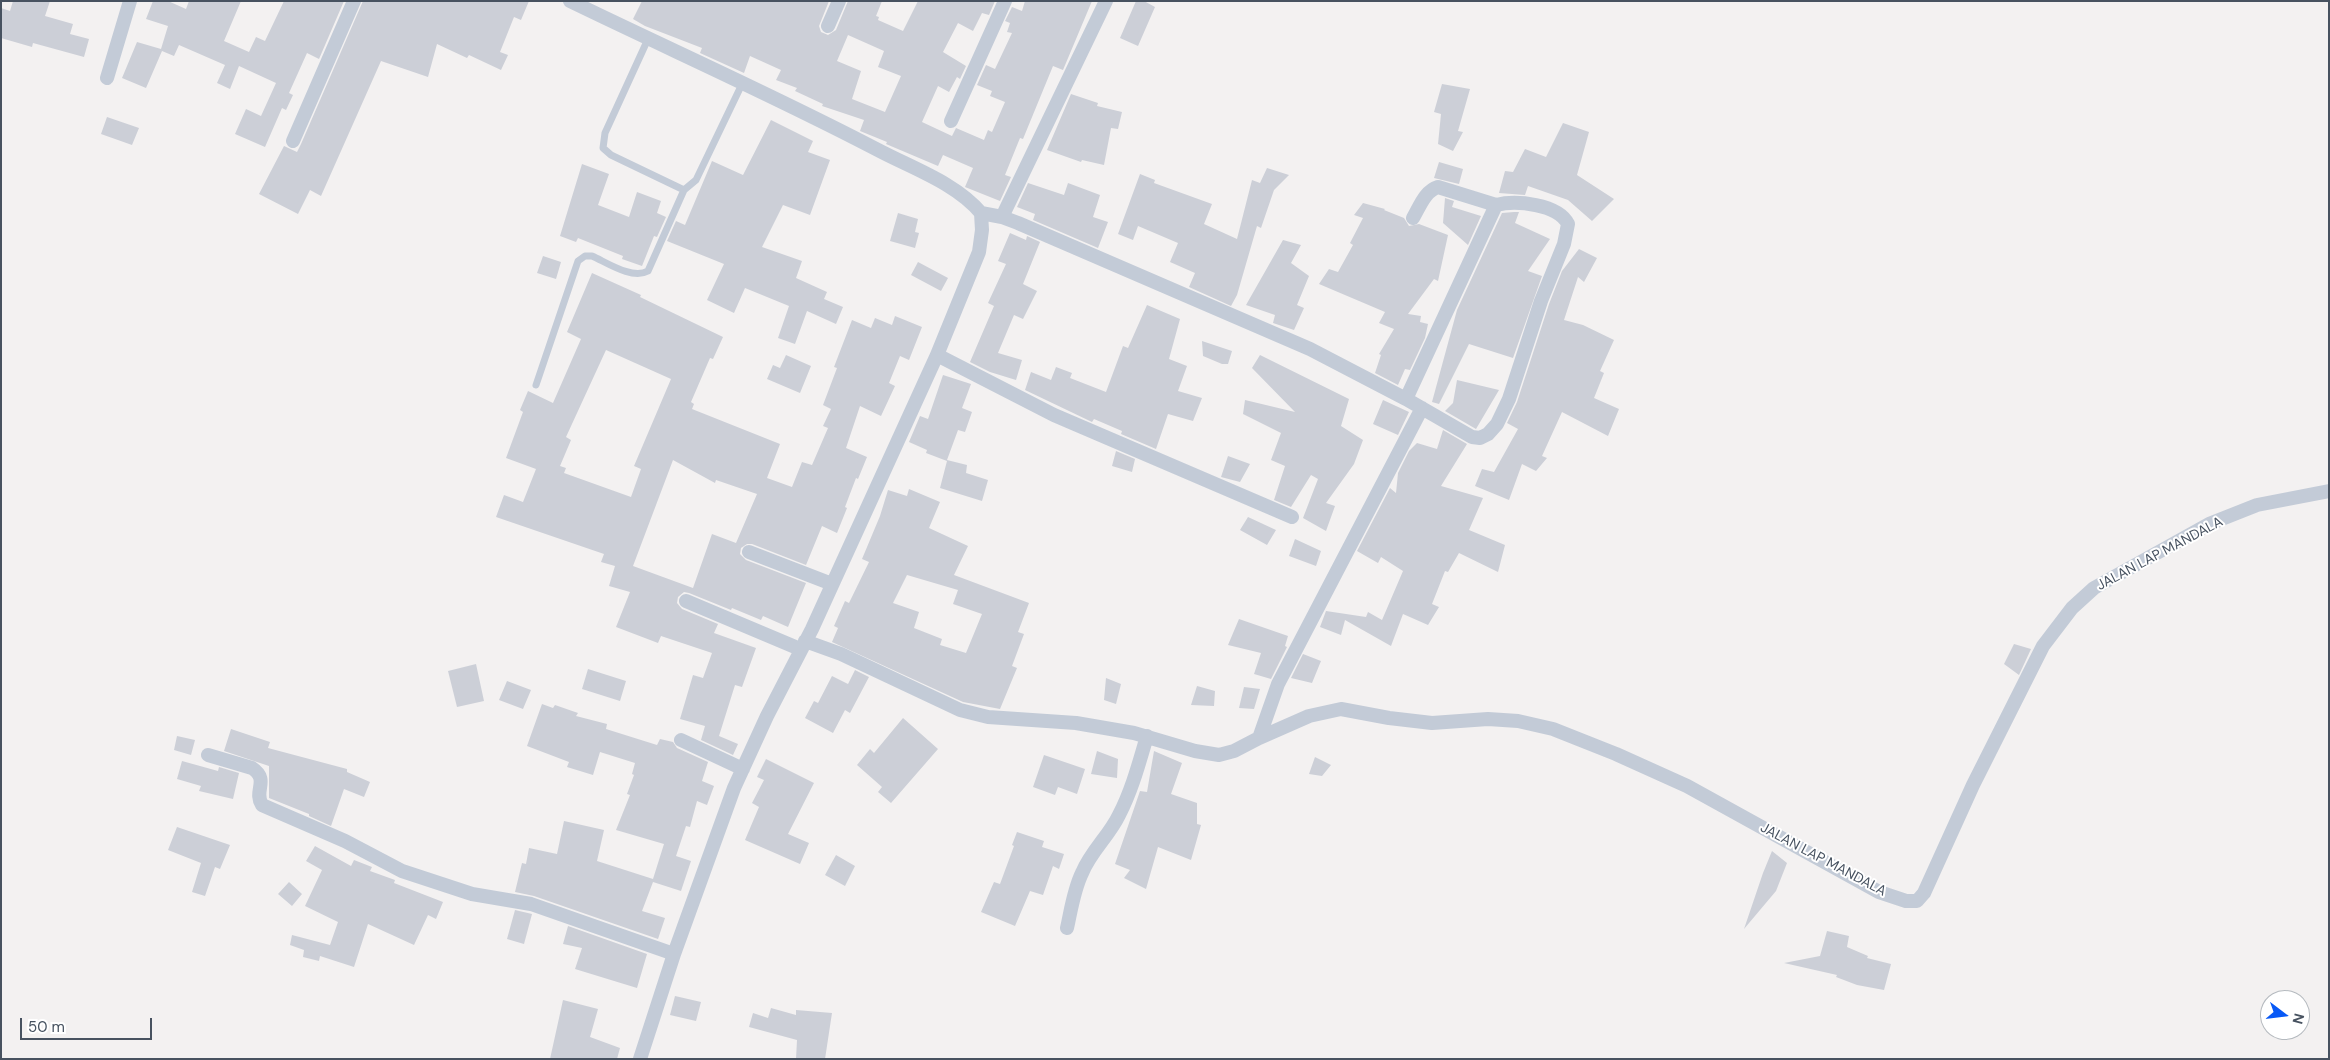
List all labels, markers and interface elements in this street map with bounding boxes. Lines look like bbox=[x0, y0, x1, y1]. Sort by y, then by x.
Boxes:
street label: JALAN LAP MANDALA bbox=[2094, 514, 2226, 594]
street label: JALAN LAP MANDALA bbox=[1757, 820, 1889, 900]
north arrow bbox=[2260, 990, 2310, 1040]
scale bar bbox=[22, 1008, 155, 1040]
text: N bbox=[2289, 1011, 2309, 1026]
text: 50 m bbox=[28, 1017, 65, 1037]

